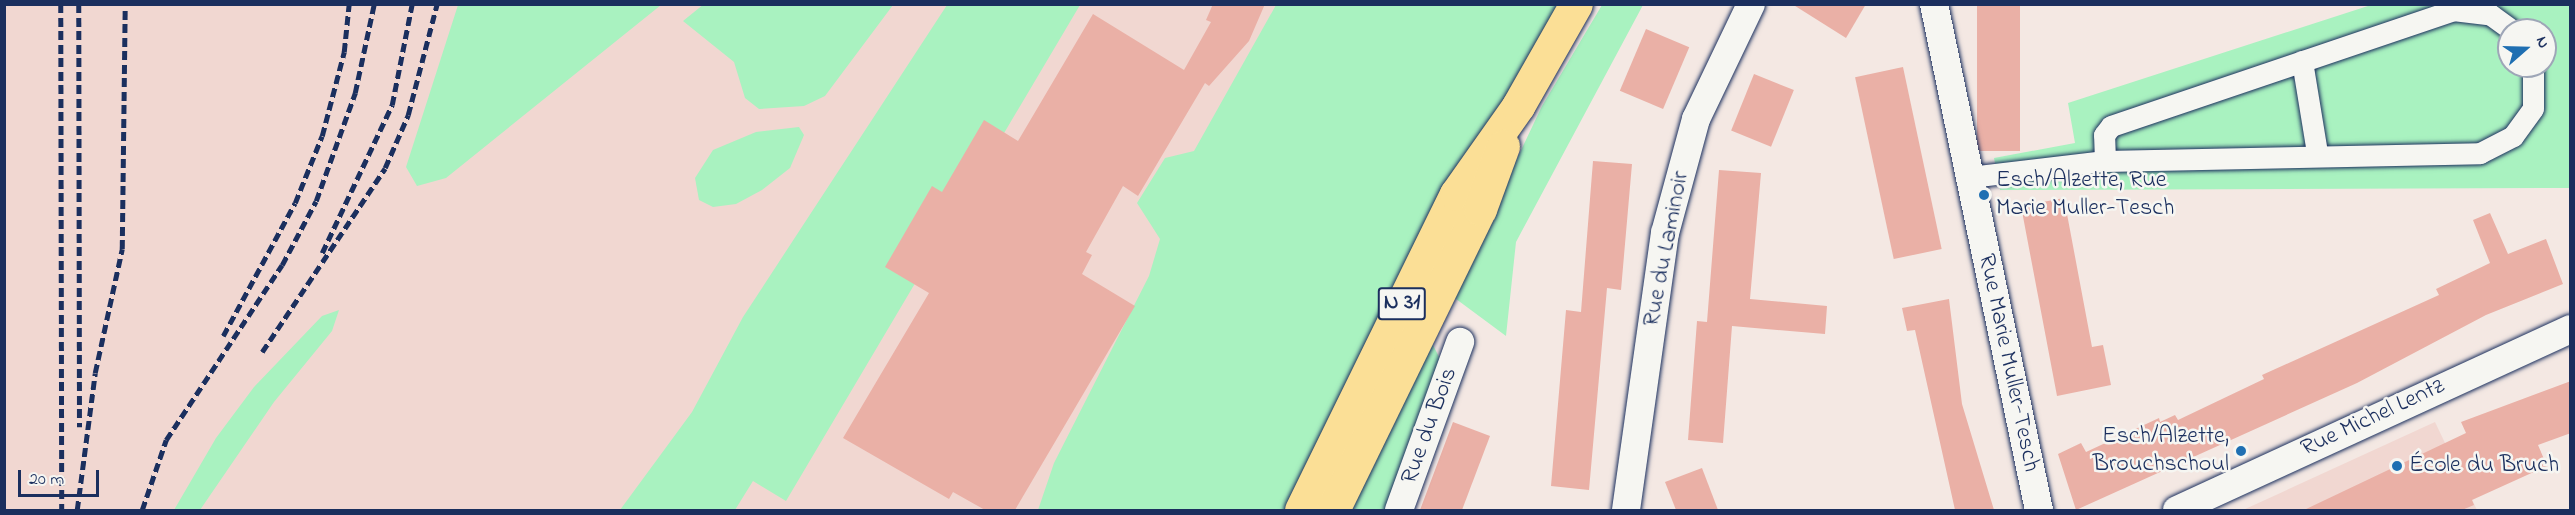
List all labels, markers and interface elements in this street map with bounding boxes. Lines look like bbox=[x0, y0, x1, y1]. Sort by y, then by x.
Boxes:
north arrow bbox=[2497, 18, 2557, 78]
text: N bbox=[2529, 33, 2555, 52]
place label: Esch/Alzette, Rue Marie Muller-Tesch bbox=[1996, 167, 2174, 223]
street label: Rue du Laminoir bbox=[1638, 169, 1696, 329]
marker: Esch/Alzette, Rue Marie Muller-Tesch bbox=[1977, 188, 1991, 202]
street label: Rue Marie Muller-Tesch bbox=[1971, 251, 2045, 475]
road number: N 31 bbox=[1376, 285, 1428, 323]
street label: Rue du Bois bbox=[1396, 364, 1464, 488]
street label: Rue Michel Lentz bbox=[2297, 372, 2449, 464]
place label: Esch/Alzette, Brouchschoul bbox=[2093, 423, 2229, 479]
marker: Esch/Alzette, Brouchschoul bbox=[2234, 444, 2248, 458]
place label: École du Bruch bbox=[2409, 452, 2559, 480]
scale bar bbox=[21, 458, 102, 496]
marker: École du Bruch bbox=[2390, 459, 2404, 473]
text: 20 m bbox=[29, 467, 64, 493]

